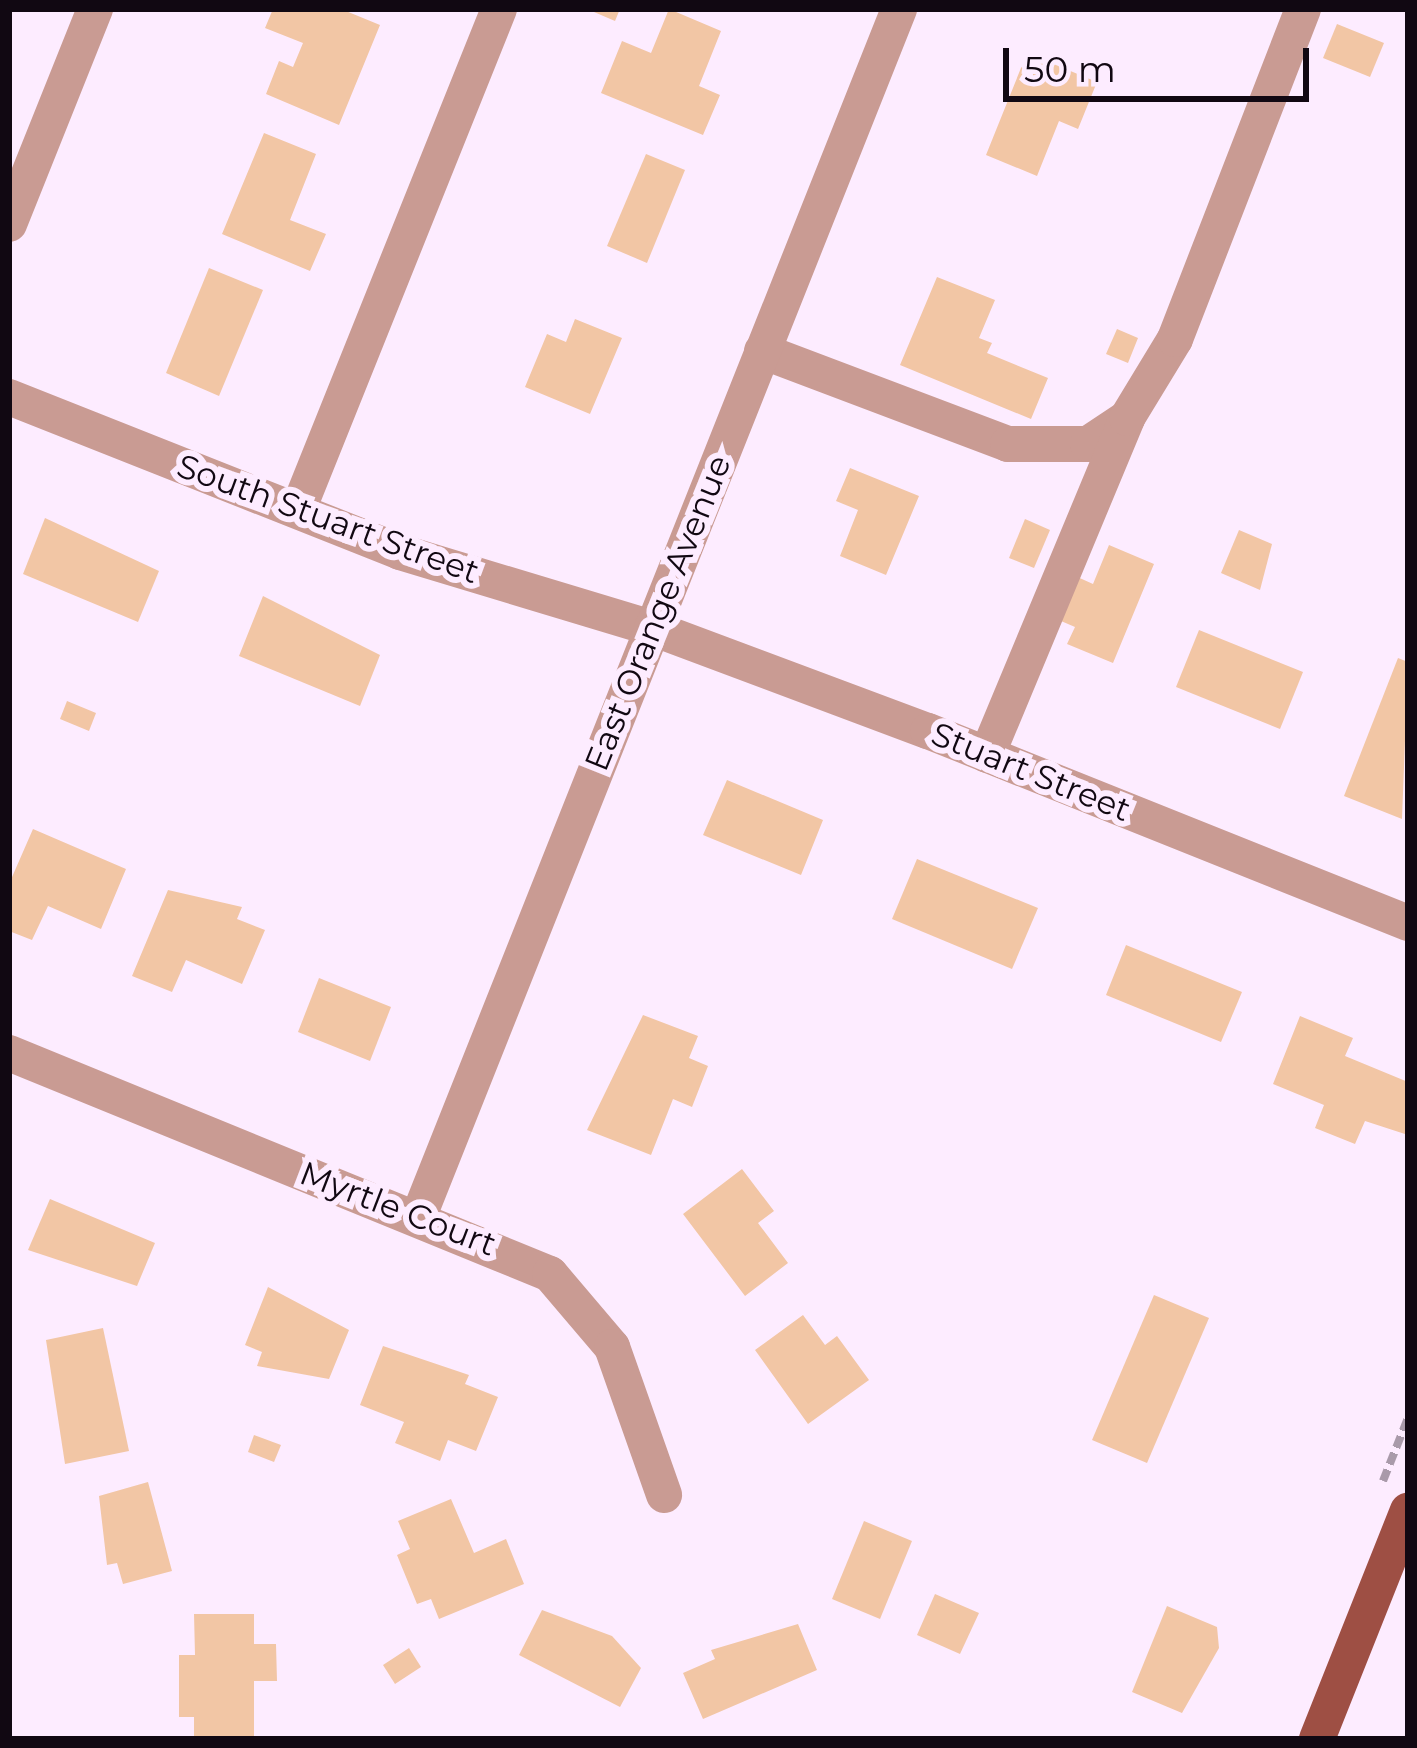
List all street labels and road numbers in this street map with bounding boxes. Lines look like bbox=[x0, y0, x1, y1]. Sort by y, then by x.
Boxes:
street label: South Stuart Street bbox=[172, 446, 484, 592]
street label: East Orange Avenue bbox=[577, 450, 739, 776]
street label: Stuart Street bbox=[926, 714, 1136, 830]
street label: Myrtle Court bbox=[294, 1153, 502, 1265]

